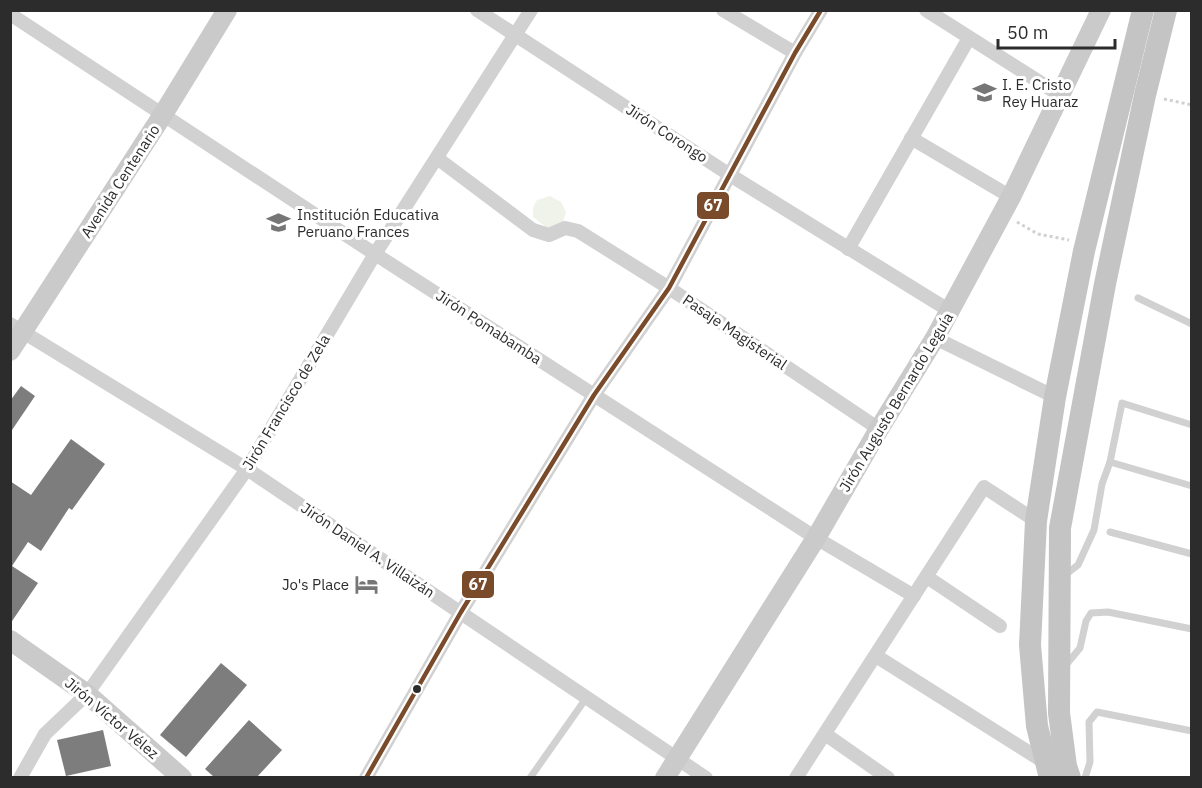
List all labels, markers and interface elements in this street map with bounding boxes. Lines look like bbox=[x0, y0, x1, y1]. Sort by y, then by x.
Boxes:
scale bar bbox=[998, 12, 1115, 50]
text: 50 m bbox=[1007, 21, 1049, 44]
place label: I. E. Cristo Rey Huaraz bbox=[1002, 75, 1078, 111]
school or university icon: I. E. Cristo Rey Huaraz bbox=[971, 80, 997, 106]
street label: Jirón Corongo bbox=[623, 100, 711, 166]
street label: Avenida Centenario bbox=[76, 121, 164, 241]
line badge: 67 bbox=[696, 191, 730, 220]
text: 67 bbox=[703, 195, 723, 215]
place label: Institución Educativa Peruano Frances bbox=[297, 205, 439, 241]
school or university icon: Institución Educativa Peruano Frances bbox=[266, 210, 292, 236]
street label: Jirón Pomabamba bbox=[433, 286, 545, 368]
street label: Pasaje Magisterial bbox=[679, 290, 791, 374]
street label: Jirón Augusto Bernardo Leguía bbox=[835, 309, 957, 495]
street label: Jirón Francisco de Zela bbox=[238, 331, 334, 473]
street label: Jirón Daniel A. Villaizán bbox=[298, 498, 438, 602]
line badge: 67 bbox=[461, 570, 495, 599]
hotel icon: Jo's Place bbox=[354, 571, 380, 597]
text: 67 bbox=[468, 574, 488, 594]
place label: Jo's Place bbox=[282, 575, 349, 594]
street label: Jirón Víctor Vélez bbox=[61, 673, 163, 763]
unlabelled marker bbox=[411, 683, 423, 695]

